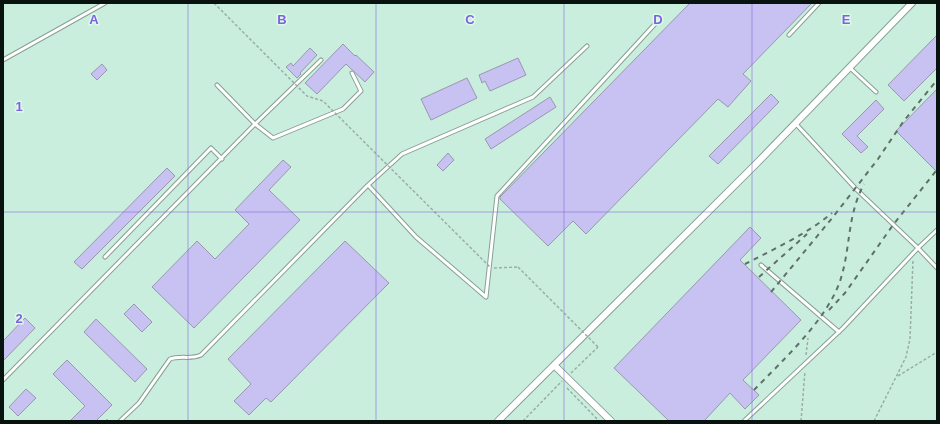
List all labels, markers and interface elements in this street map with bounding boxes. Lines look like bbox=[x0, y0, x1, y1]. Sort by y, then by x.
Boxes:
text: A bbox=[89, 12, 99, 27]
text: B bbox=[277, 12, 287, 27]
text: C bbox=[465, 12, 475, 27]
text: D bbox=[653, 12, 663, 27]
text: E bbox=[842, 12, 851, 27]
text: 1 bbox=[15, 99, 23, 114]
text: 2 bbox=[15, 311, 23, 326]

